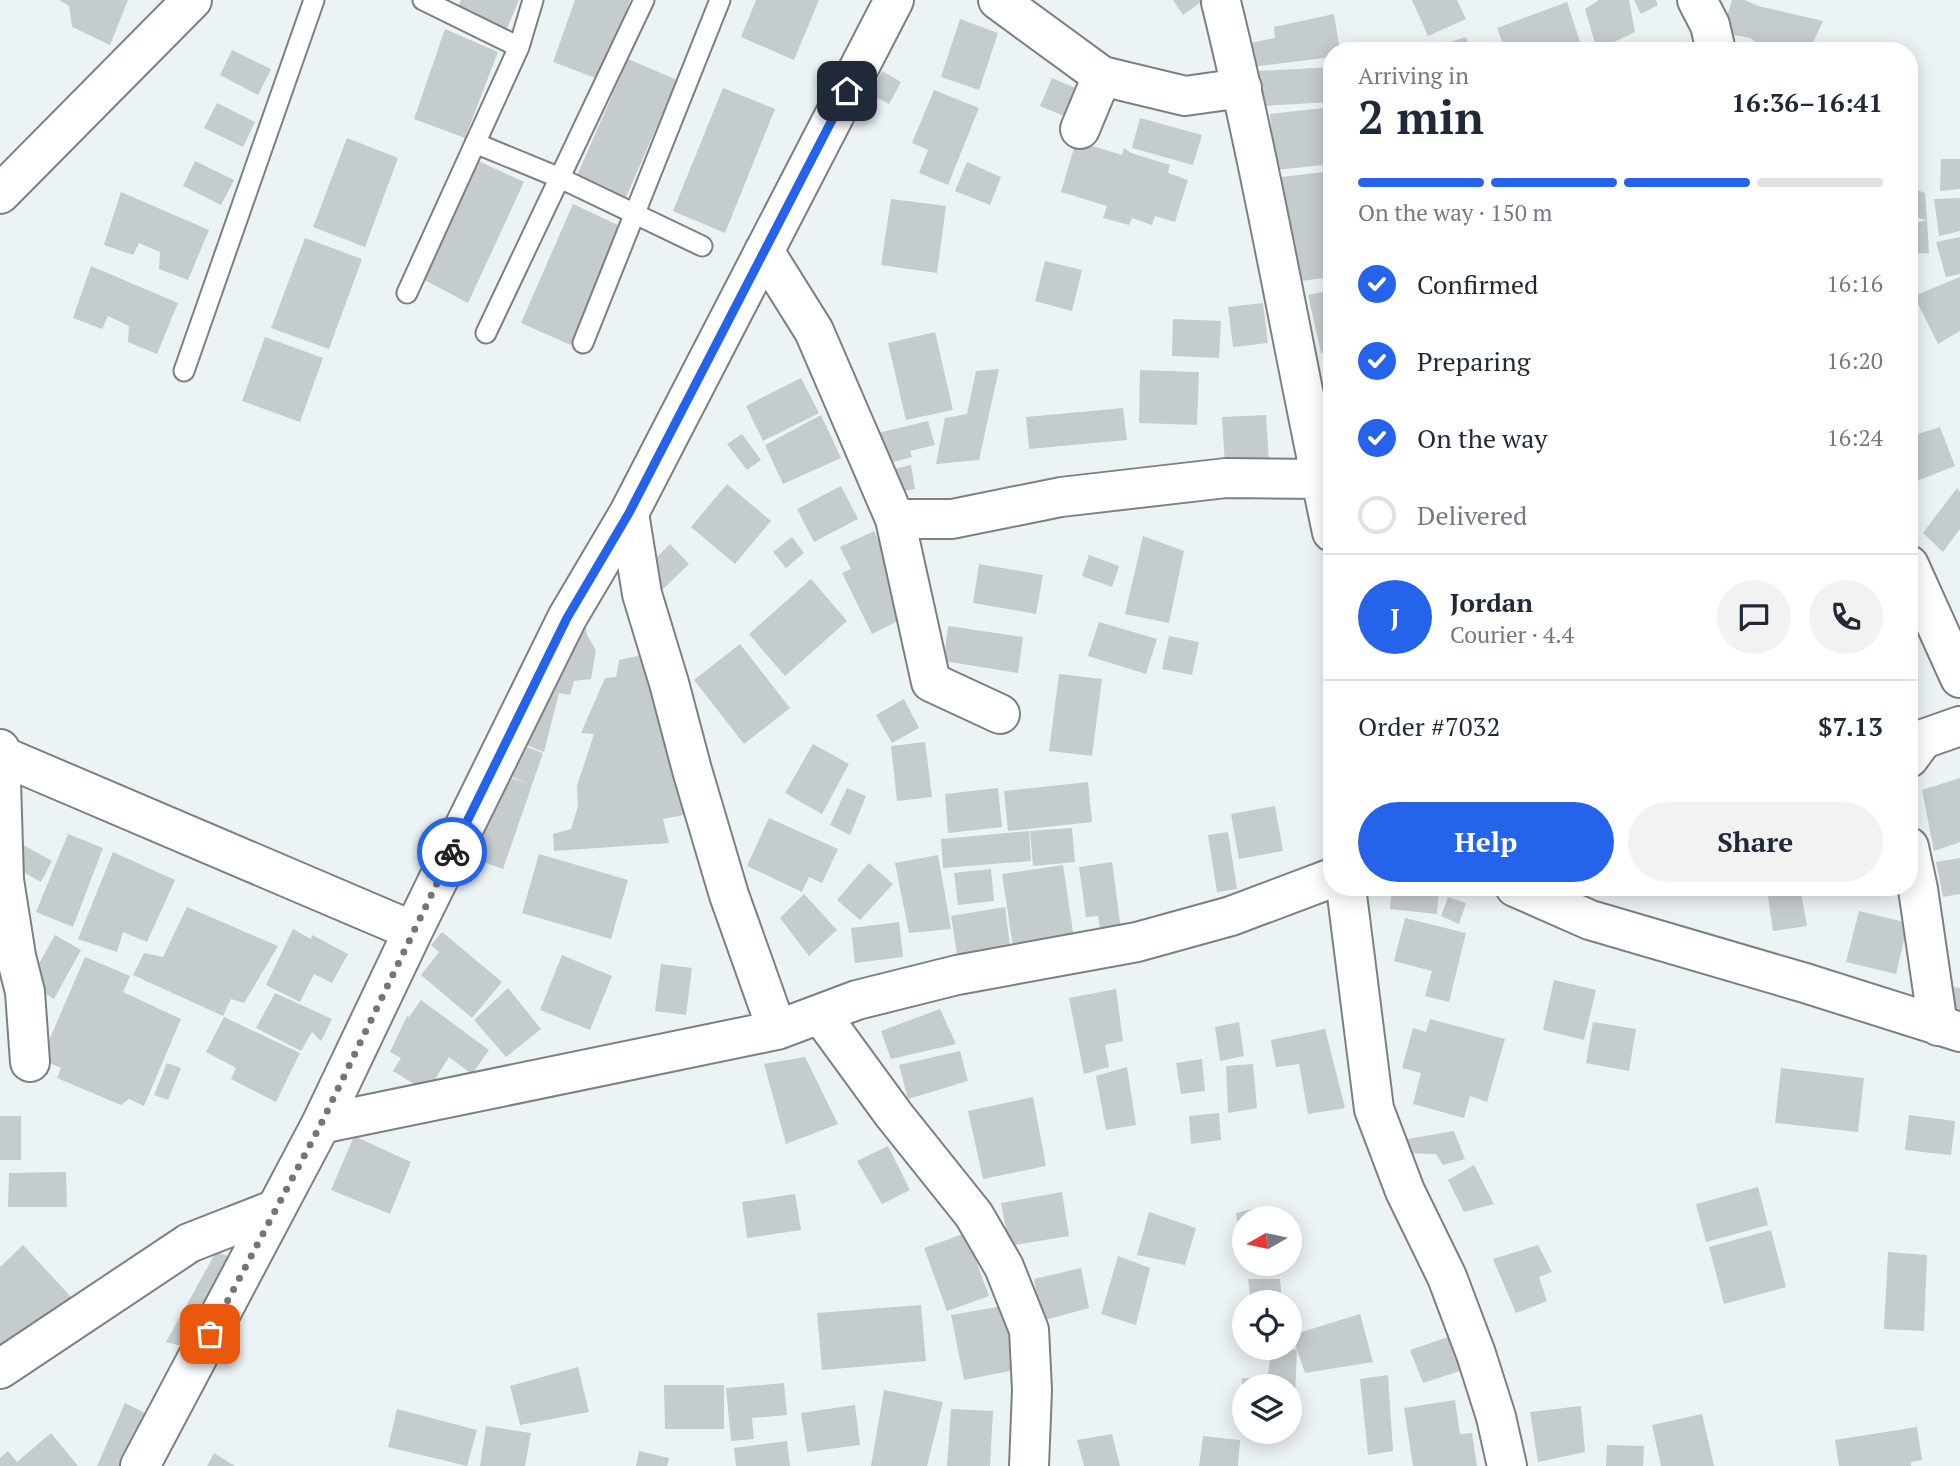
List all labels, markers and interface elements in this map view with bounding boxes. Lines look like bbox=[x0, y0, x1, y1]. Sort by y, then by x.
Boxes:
text: Arriving in bbox=[1358, 60, 1469, 91]
pin bbox=[817, 61, 877, 121]
icon: home bbox=[828, 72, 866, 110]
text: 16:36–16:41 bbox=[1731, 85, 1883, 119]
text: 2 min bbox=[1358, 86, 1484, 147]
text: On the way · 150 m bbox=[1358, 197, 1552, 228]
icon: check bbox=[1358, 265, 1396, 303]
text: Confirmed bbox=[1417, 267, 1538, 301]
text: 16:16 bbox=[1826, 268, 1883, 299]
icon: check bbox=[1358, 342, 1396, 380]
text: Preparing bbox=[1417, 344, 1530, 378]
text: 16:20 bbox=[1826, 345, 1883, 376]
icon: check bbox=[1358, 419, 1396, 457]
text: On the way bbox=[1417, 421, 1548, 455]
text: 16:24 bbox=[1826, 422, 1883, 453]
text: Delivered bbox=[1417, 498, 1527, 532]
button: chat bbox=[1717, 580, 1791, 654]
button: phone bbox=[1809, 580, 1883, 654]
text: Jordan bbox=[1450, 585, 1533, 619]
text: J bbox=[1390, 600, 1400, 634]
text: Courier · 4.4 bbox=[1450, 619, 1574, 650]
text: Order #7032 bbox=[1358, 709, 1500, 743]
text: $7.13 bbox=[1818, 709, 1883, 743]
button: Help bbox=[1358, 802, 1614, 882]
button: Share bbox=[1628, 802, 1883, 882]
courier bbox=[417, 817, 487, 887]
icon: bike bbox=[433, 833, 471, 871]
north arrow bbox=[1232, 1206, 1302, 1276]
map controls bbox=[1232, 1206, 1302, 1444]
button: locate bbox=[1232, 1290, 1302, 1360]
pin bbox=[180, 1304, 240, 1364]
icon: bag bbox=[191, 1315, 229, 1353]
button: layers bbox=[1232, 1374, 1302, 1444]

